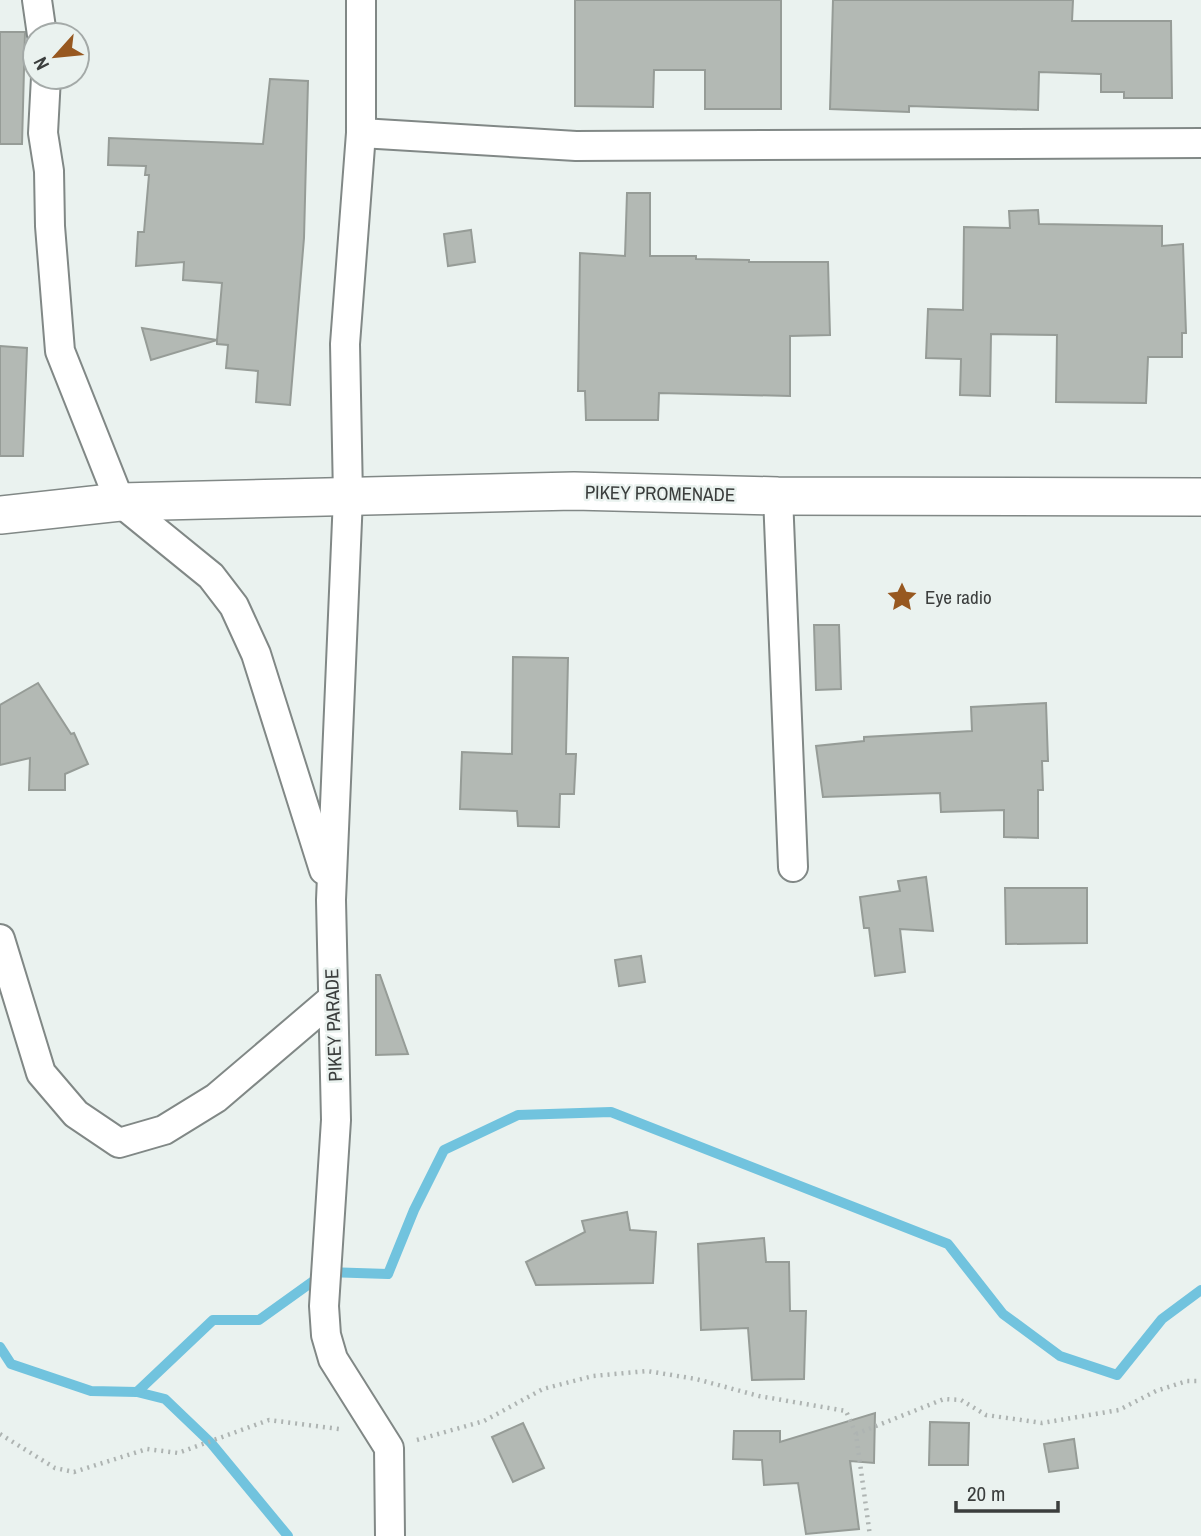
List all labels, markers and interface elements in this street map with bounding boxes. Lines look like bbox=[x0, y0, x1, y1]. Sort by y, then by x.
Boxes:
north arrow bbox=[21, 21, 91, 91]
text: N bbox=[27, 53, 55, 75]
street label: PIKEY PROMENADE bbox=[585, 479, 735, 507]
place icon: Eye radio bbox=[885, 580, 919, 614]
place label: Eye radio bbox=[925, 584, 992, 610]
street label: PIKEY PARADE bbox=[318, 968, 348, 1082]
scale bar bbox=[956, 1470, 1058, 1514]
text: 20 m bbox=[967, 1479, 1005, 1508]

